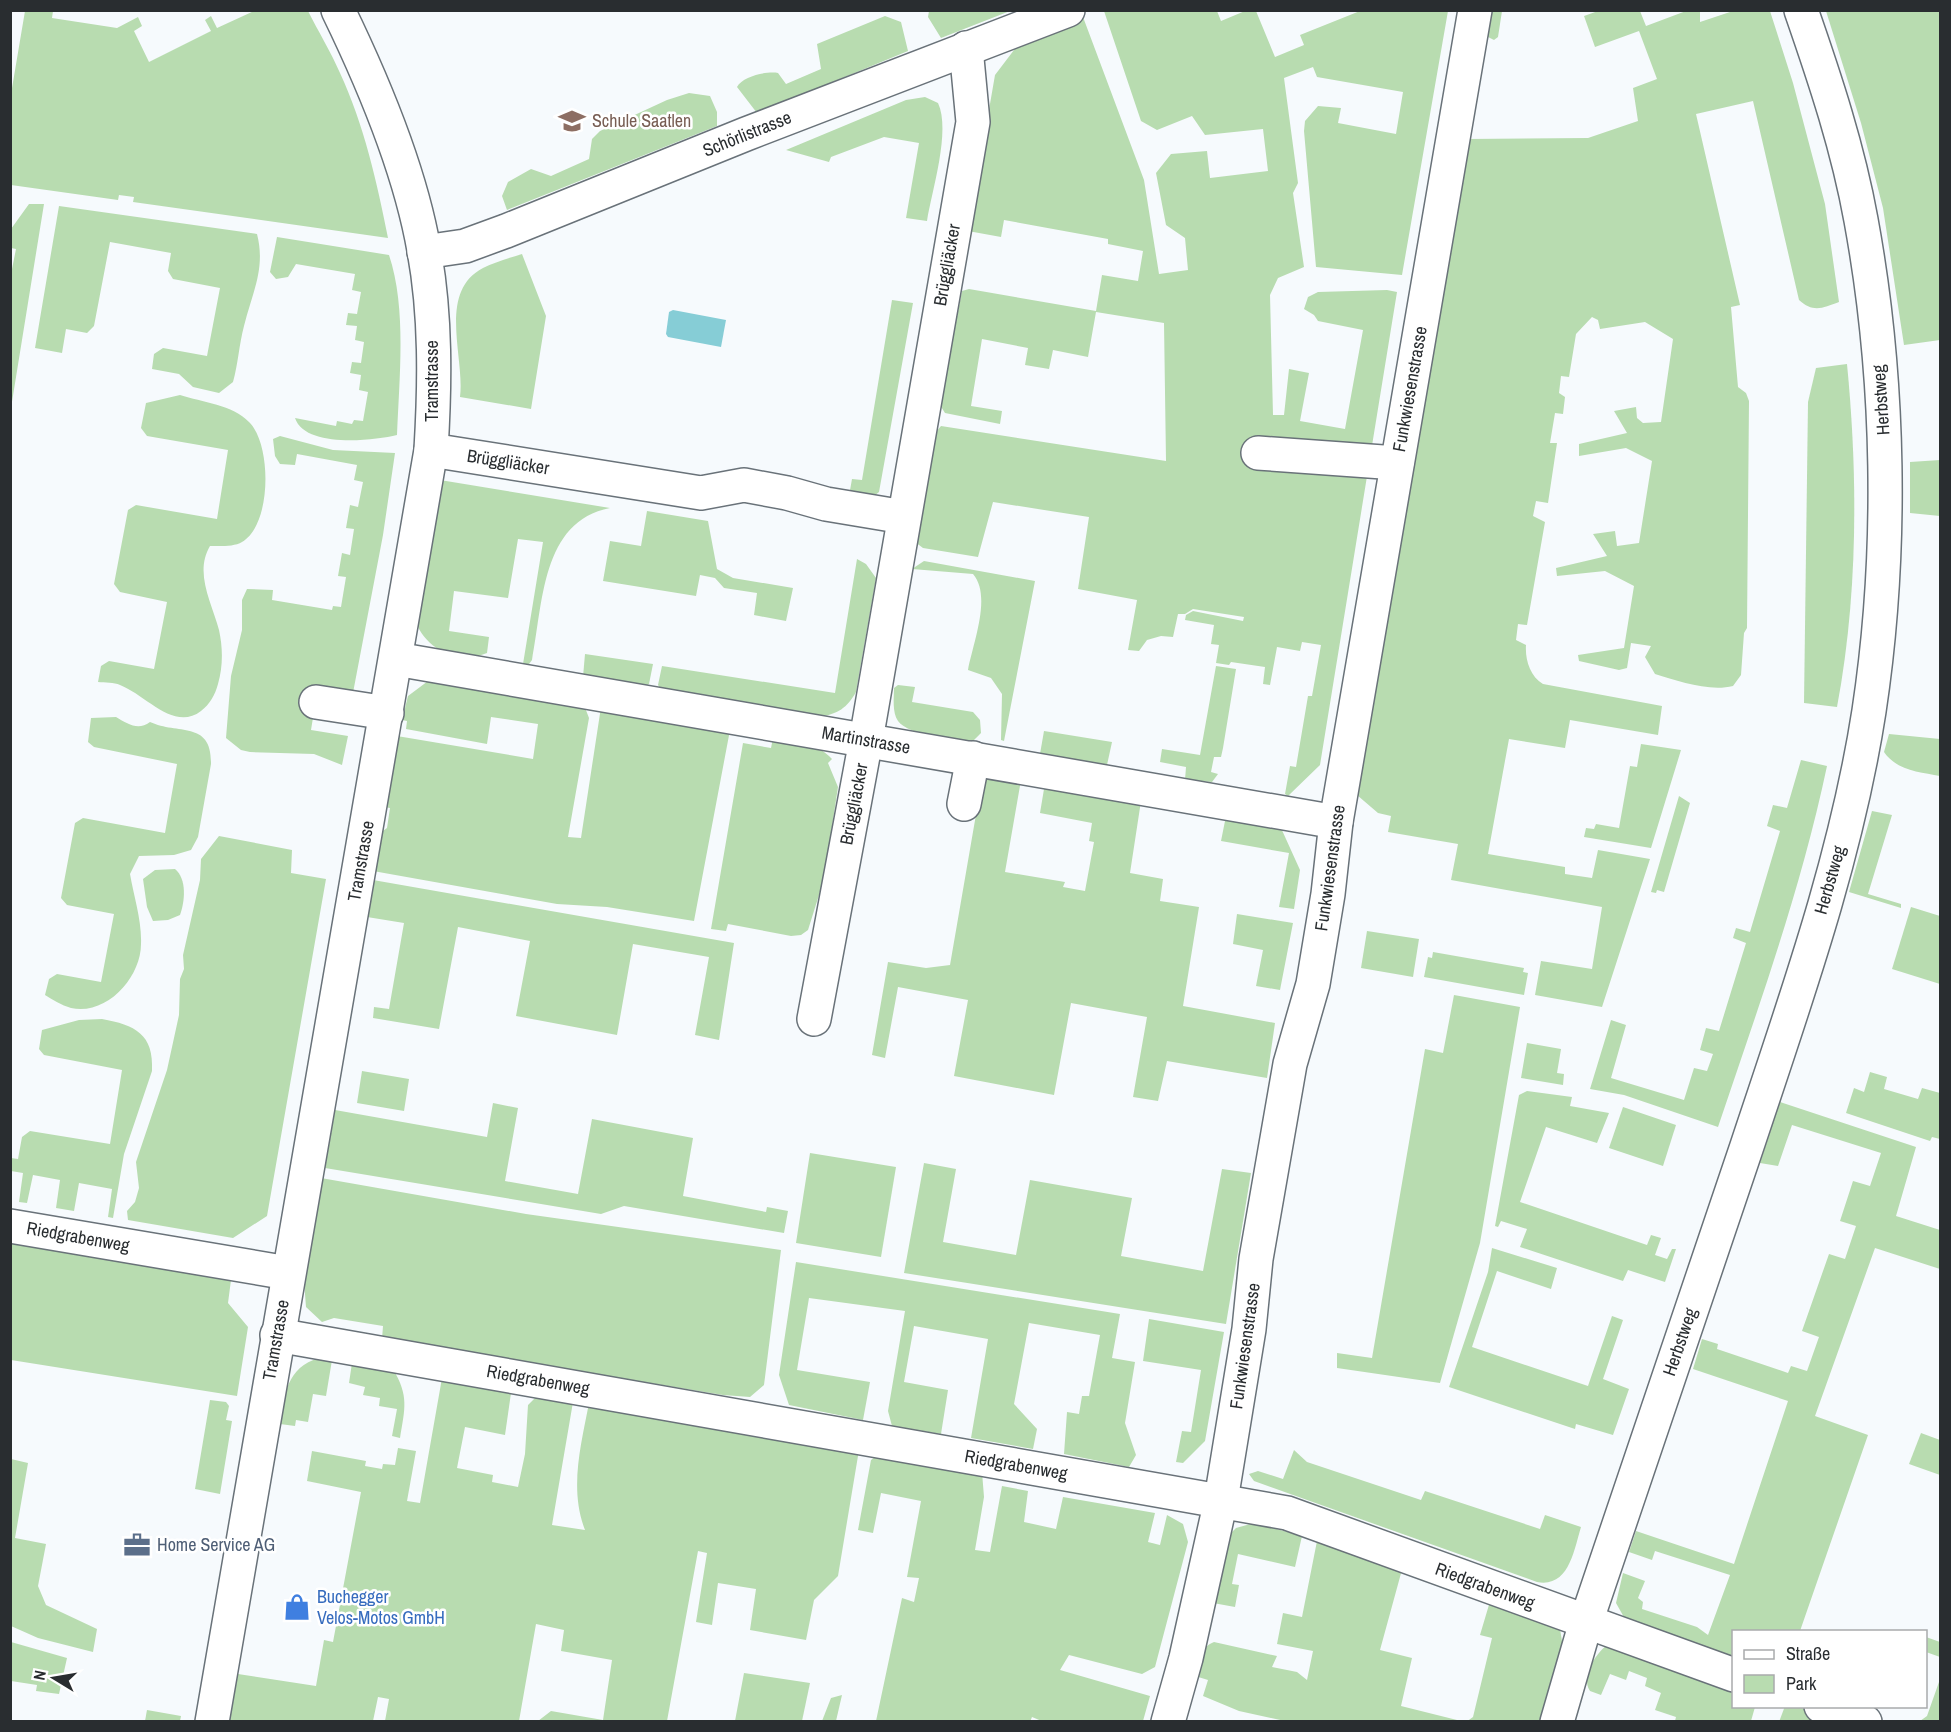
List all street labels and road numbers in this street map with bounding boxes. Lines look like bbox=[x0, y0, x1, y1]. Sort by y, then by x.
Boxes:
street label: Schörlistrasse bbox=[699, 104, 795, 163]
street label: Brüggliäcker bbox=[927, 222, 966, 308]
street label: Funkwiesenstrasse bbox=[1386, 324, 1433, 454]
street label: Tramstrasse bbox=[419, 340, 444, 422]
street label: Herbstweg bbox=[1866, 363, 1895, 436]
street label: Brüggliäcker bbox=[465, 443, 551, 480]
street label: Martinstrasse bbox=[820, 719, 912, 760]
street label: Brüggliäcker bbox=[833, 761, 874, 847]
street label: Funkwiesenstrasse bbox=[1308, 803, 1351, 933]
street label: Tramstrasse bbox=[341, 819, 380, 903]
street label: Herbstweg bbox=[1808, 842, 1851, 917]
street label: Riedgrabenweg bbox=[25, 1215, 132, 1258]
street label: Funkwiesenstrasse bbox=[1223, 1281, 1266, 1411]
street label: Tramstrasse bbox=[256, 1298, 295, 1382]
street label: Herbstweg bbox=[1656, 1304, 1703, 1379]
street label: Riedgrabenweg bbox=[485, 1358, 592, 1401]
street label: Riedgrabenweg bbox=[963, 1443, 1070, 1486]
street label: Riedgrabenweg bbox=[1432, 1556, 1539, 1615]

